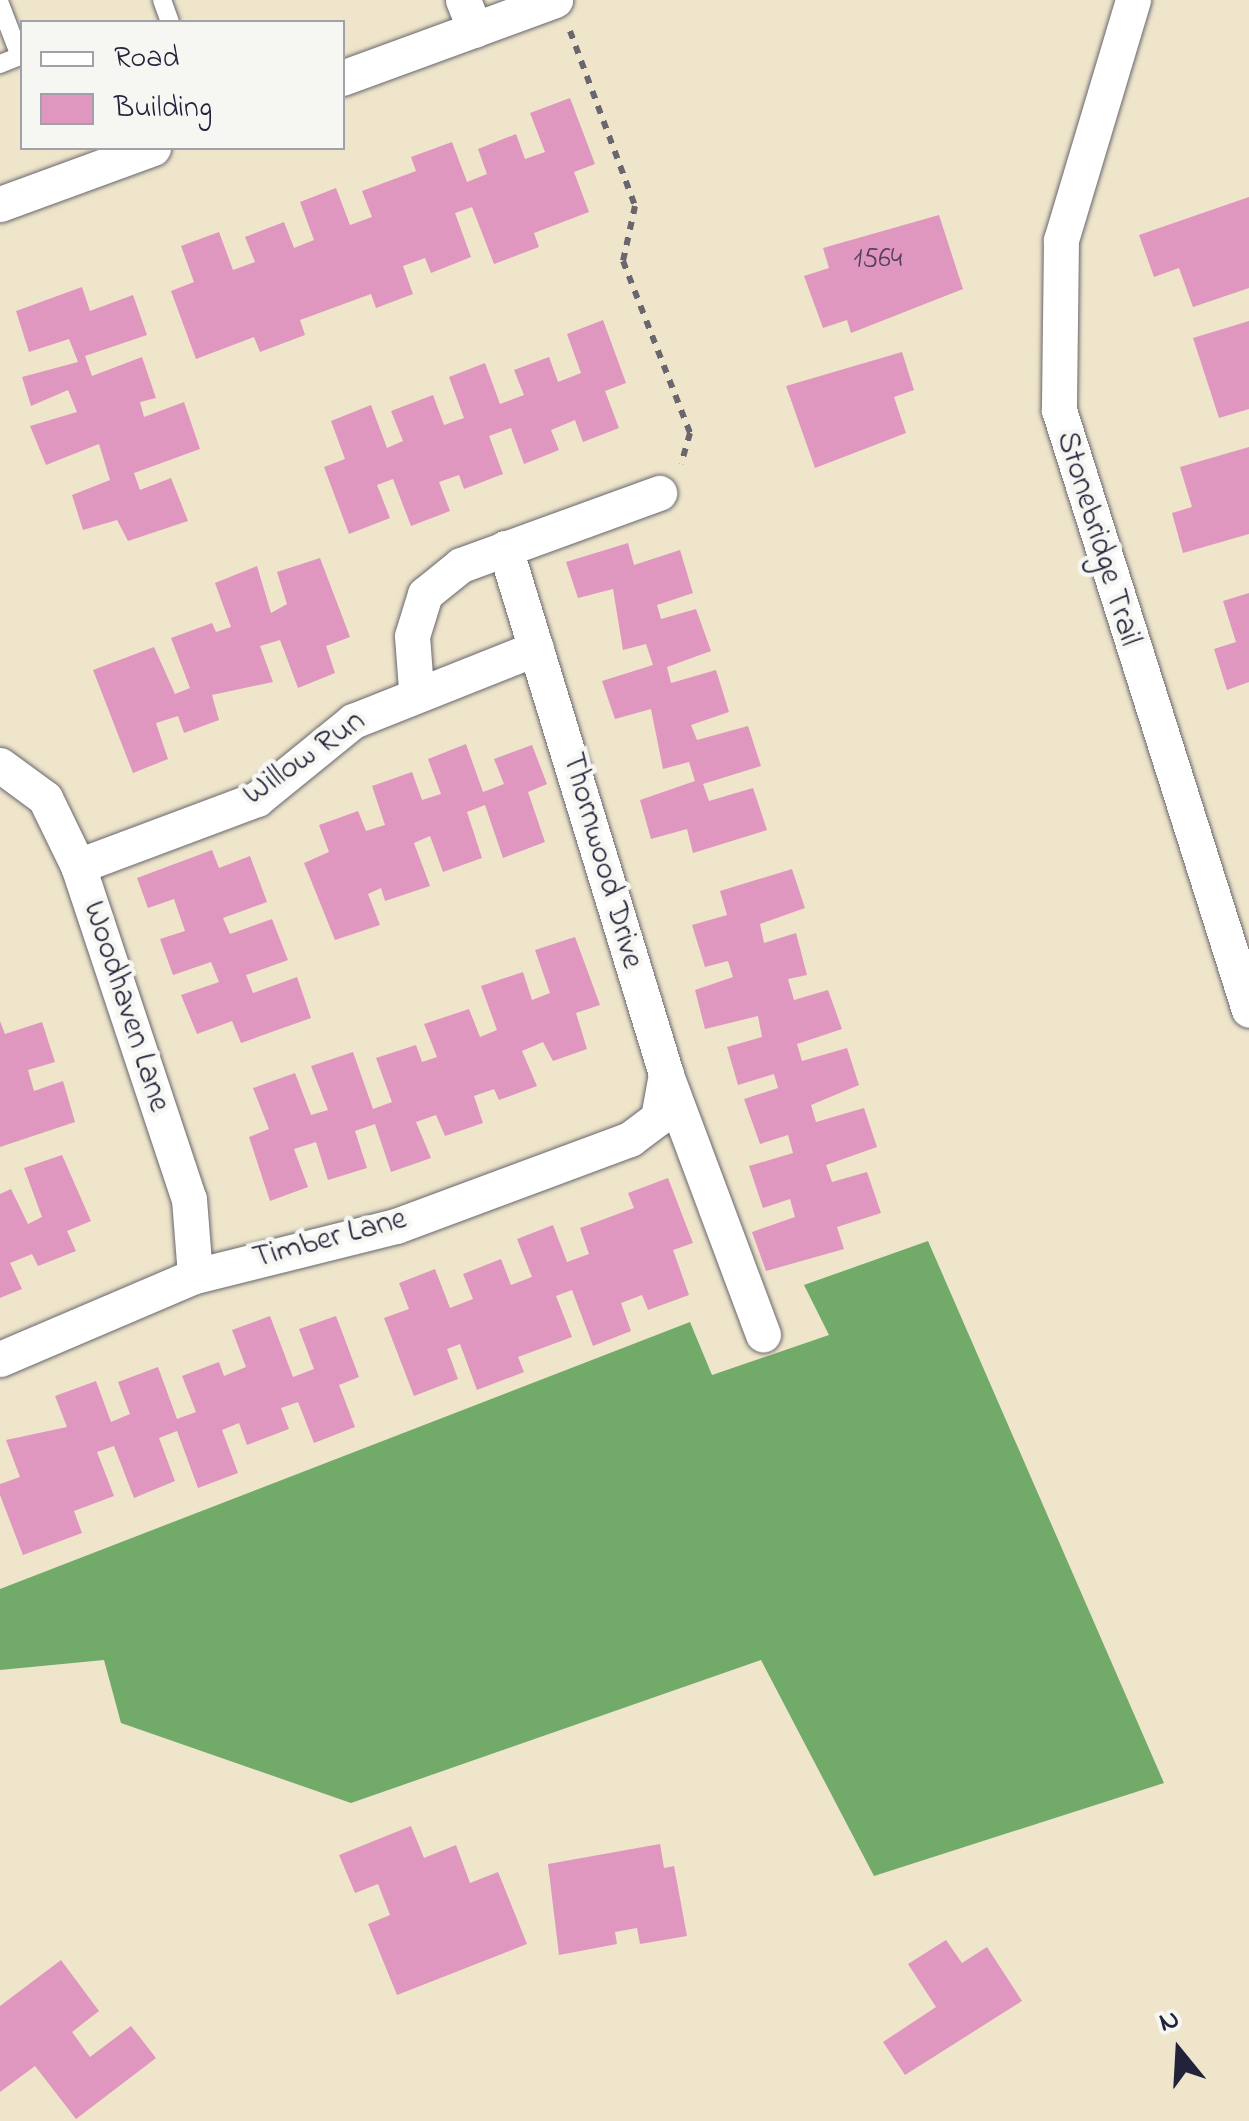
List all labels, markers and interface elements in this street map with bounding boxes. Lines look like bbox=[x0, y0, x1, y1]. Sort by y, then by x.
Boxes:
legend bbox=[20, 20, 345, 150]
text: Road bbox=[114, 37, 179, 81]
text: Building bbox=[114, 87, 212, 131]
house number: 1564 bbox=[854, 243, 902, 277]
street label: Stonebridge Trail bbox=[1046, 427, 1148, 651]
street label: Willow Run bbox=[237, 703, 373, 815]
street label: Thornwood Drive bbox=[552, 749, 650, 973]
street label: Woodhaven Lane bbox=[73, 897, 177, 1117]
street label: Timber Lane bbox=[249, 1201, 411, 1279]
text: N bbox=[1154, 2000, 1185, 2044]
north arrow bbox=[1129, 2001, 1229, 2101]

